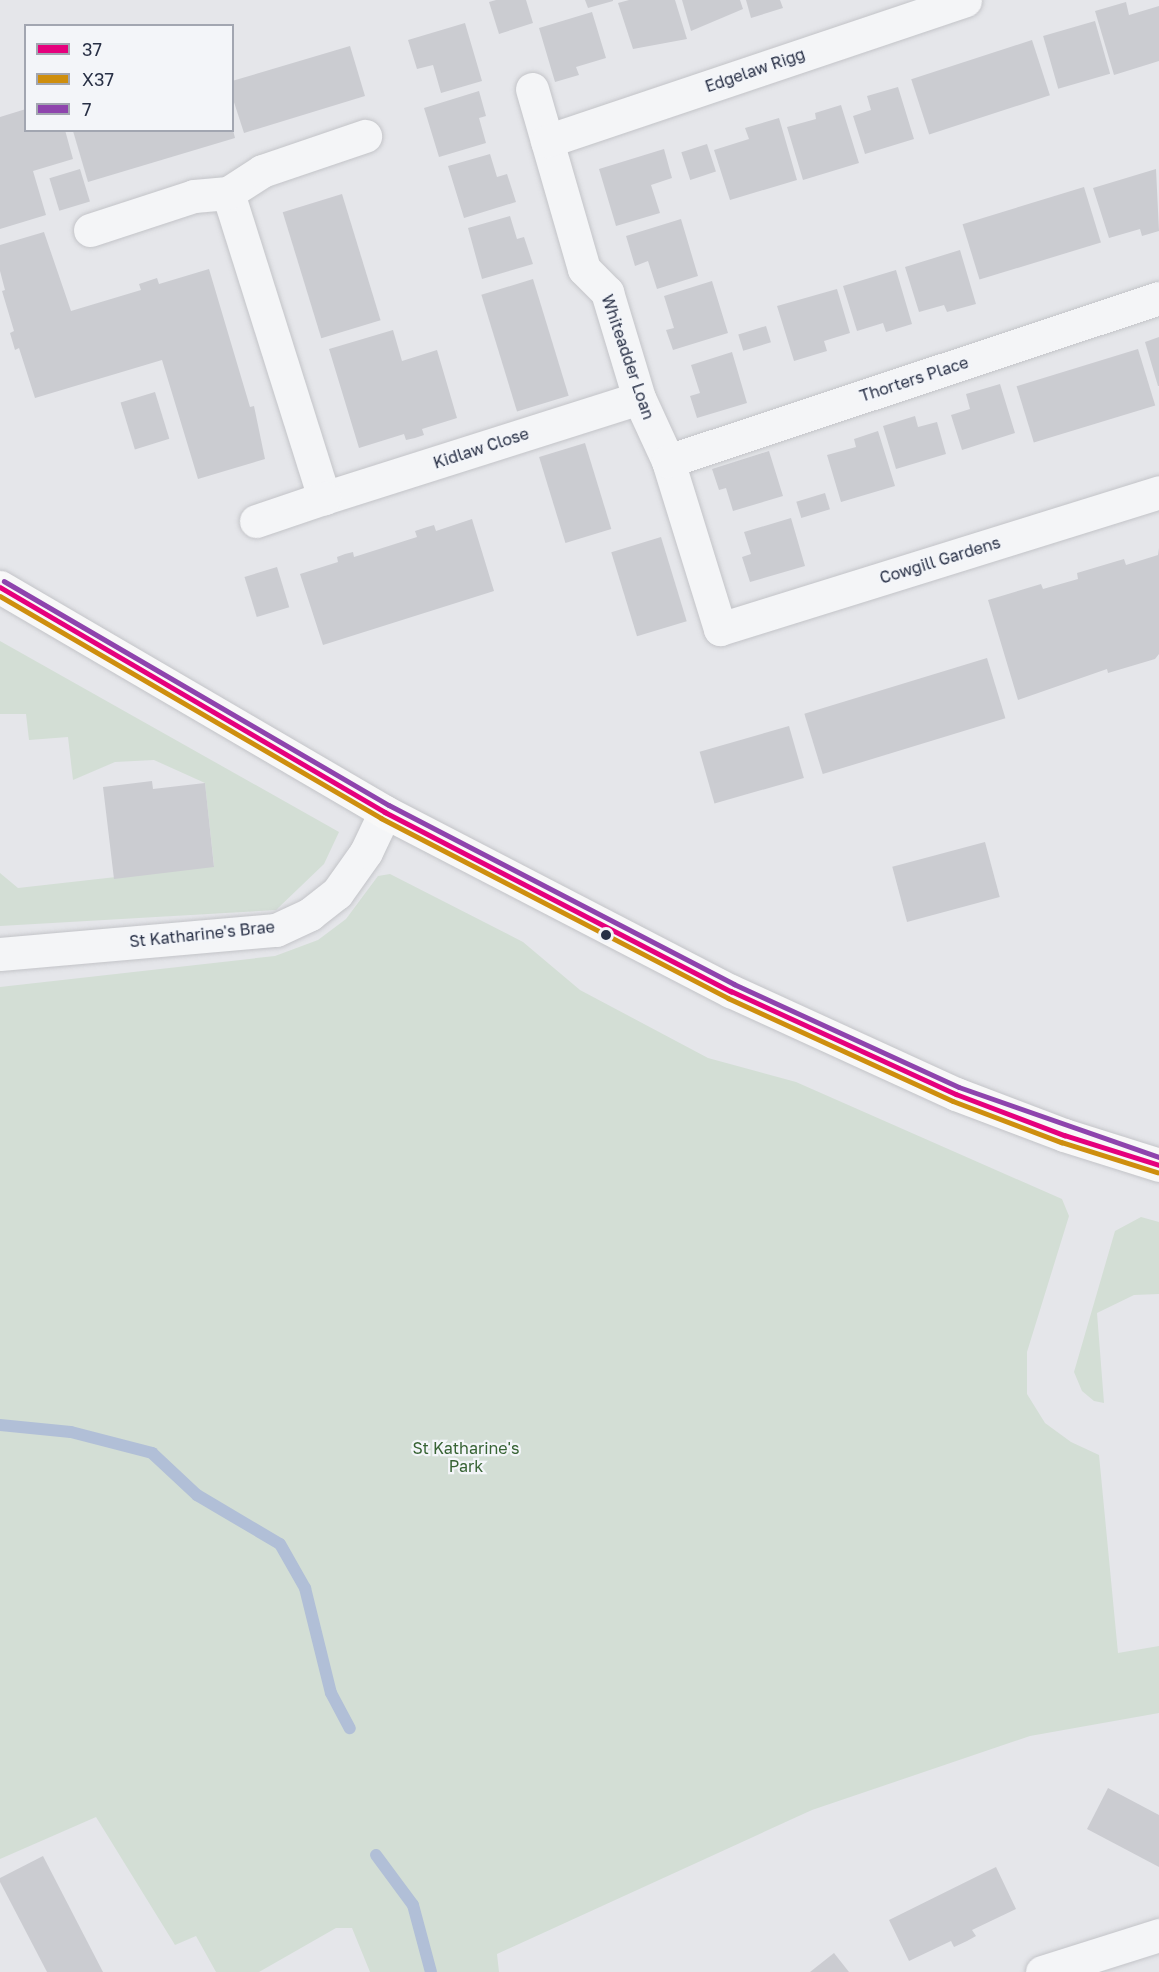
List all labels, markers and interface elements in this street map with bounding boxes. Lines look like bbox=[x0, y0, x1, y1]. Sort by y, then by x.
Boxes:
legend bbox=[24, 24, 234, 132]
text: 37 bbox=[82, 38, 102, 60]
street label: Edgelaw Rigg bbox=[703, 44, 807, 96]
text: X37 bbox=[82, 68, 114, 90]
text: 7 bbox=[82, 98, 92, 120]
street label: Whiteadder Loan bbox=[598, 292, 658, 422]
street label: Thorters Place bbox=[857, 352, 971, 406]
street label: Kidlaw Close bbox=[431, 424, 531, 472]
street label: Cowgill Gardens bbox=[877, 532, 1003, 588]
street label: St Katharine's Brae bbox=[128, 917, 276, 951]
unlabelled marker bbox=[600, 929, 612, 941]
park label: St Katharine's Park bbox=[413, 1438, 519, 1476]

